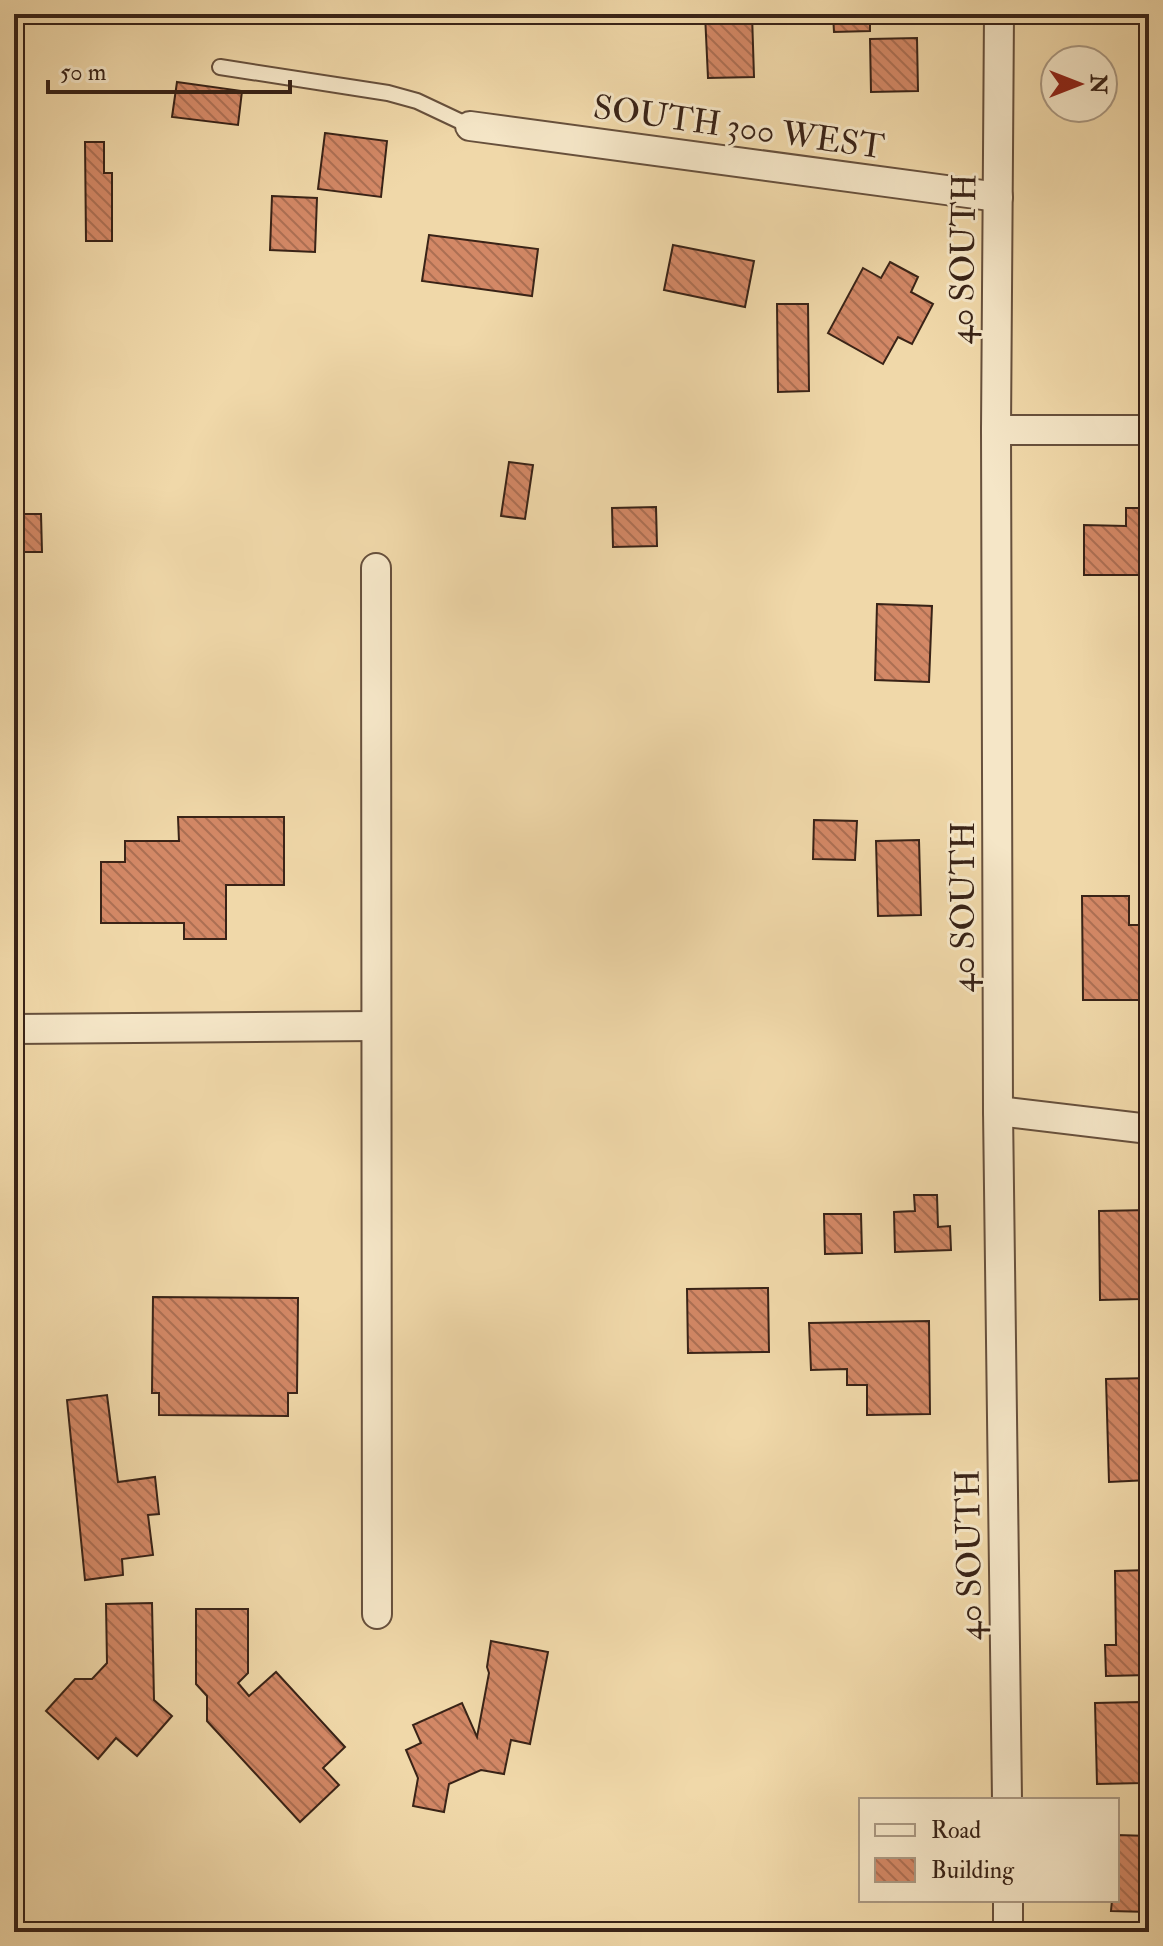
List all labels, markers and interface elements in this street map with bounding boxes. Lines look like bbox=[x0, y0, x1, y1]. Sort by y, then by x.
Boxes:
scale bar bbox=[48, 44, 290, 94]
north arrow bbox=[1039, 44, 1119, 124]
text: 50 m bbox=[60, 57, 107, 88]
text: N bbox=[1084, 73, 1112, 94]
street label: SOUTH 300 WEST bbox=[591, 86, 887, 169]
street label: 40 SOUTH bbox=[941, 173, 986, 345]
street label: 40 SOUTH bbox=[942, 822, 985, 992]
street label: 40 SOUTH bbox=[947, 1469, 992, 1641]
legend bbox=[859, 1798, 1119, 1902]
text: Road bbox=[931, 1815, 981, 1846]
text: Building bbox=[931, 1855, 1015, 1886]

